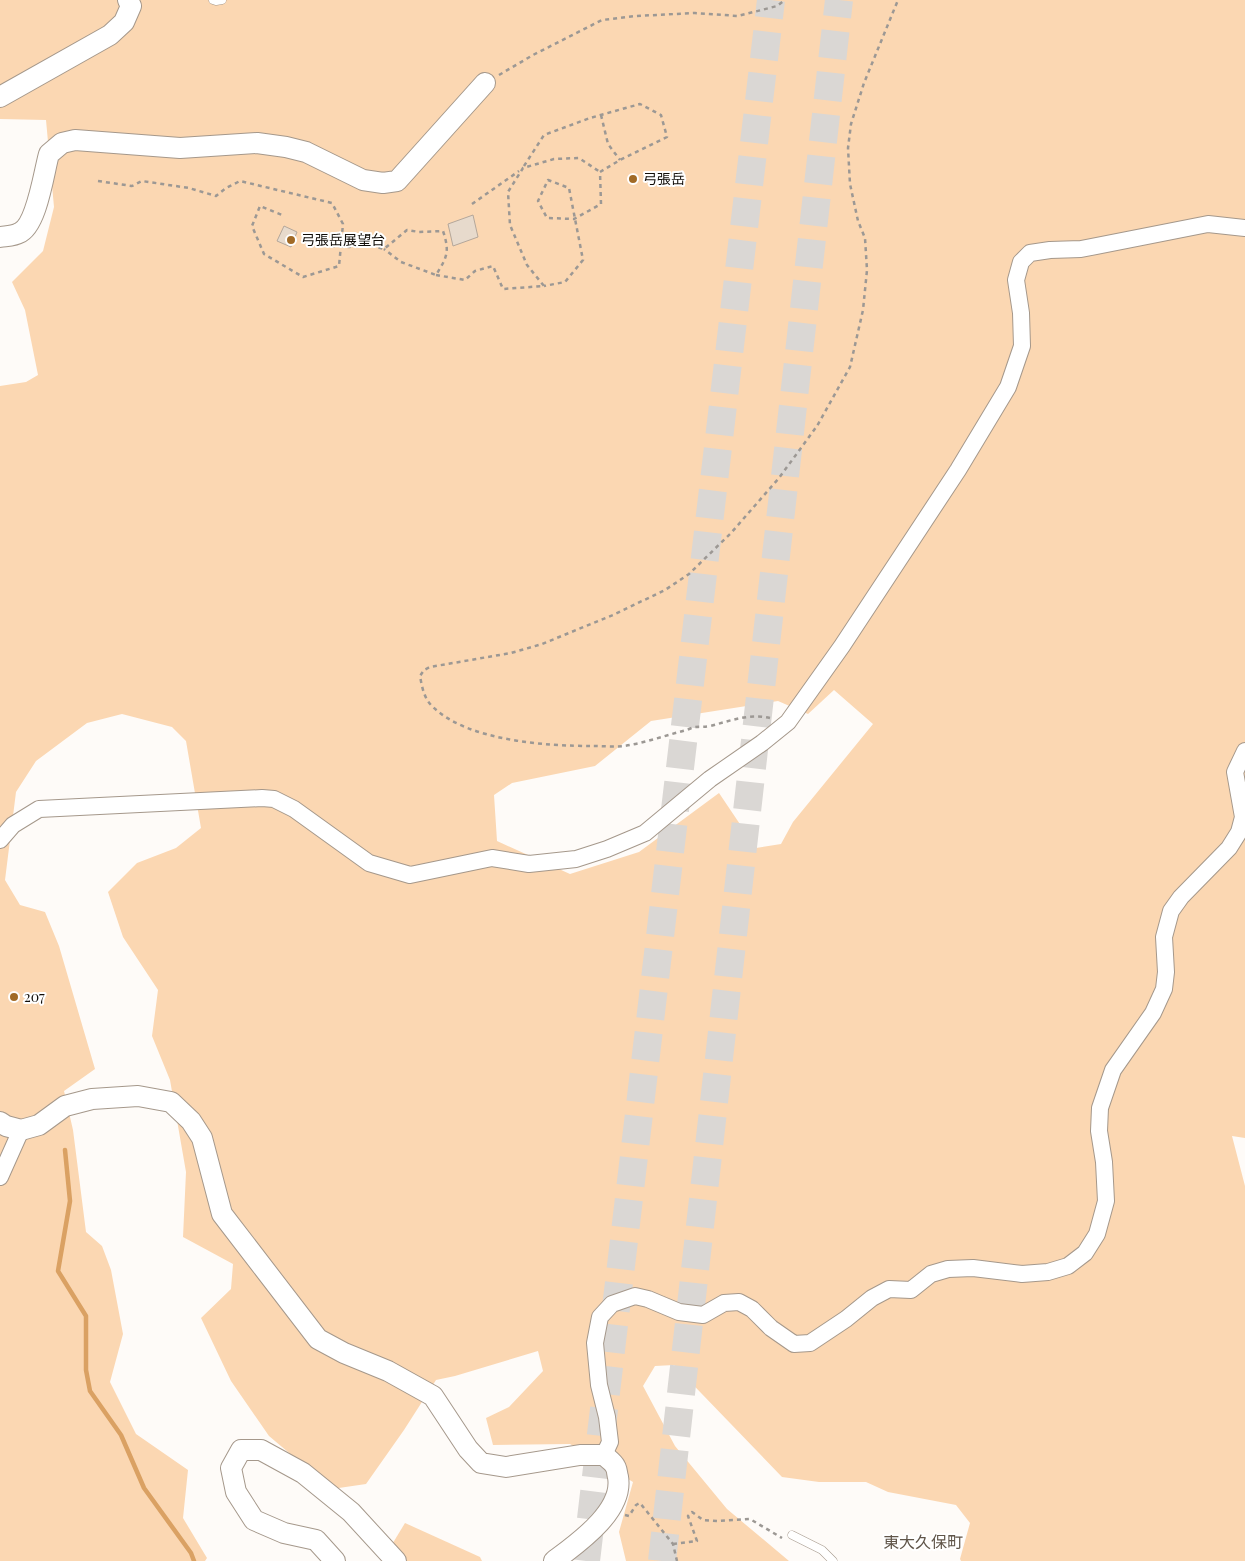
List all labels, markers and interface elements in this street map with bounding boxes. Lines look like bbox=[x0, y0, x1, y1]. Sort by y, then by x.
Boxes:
place label: 弓張岳 bbox=[643, 169, 685, 188]
marker: 弓張岳 bbox=[627, 173, 639, 185]
place label: 弓張岳展望台 bbox=[301, 230, 385, 249]
marker: 弓張岳展望台 bbox=[285, 234, 297, 246]
place label: 207 bbox=[24, 987, 45, 1006]
marker: 207 bbox=[8, 991, 20, 1003]
district label: 東大久保町 bbox=[883, 1531, 963, 1552]

